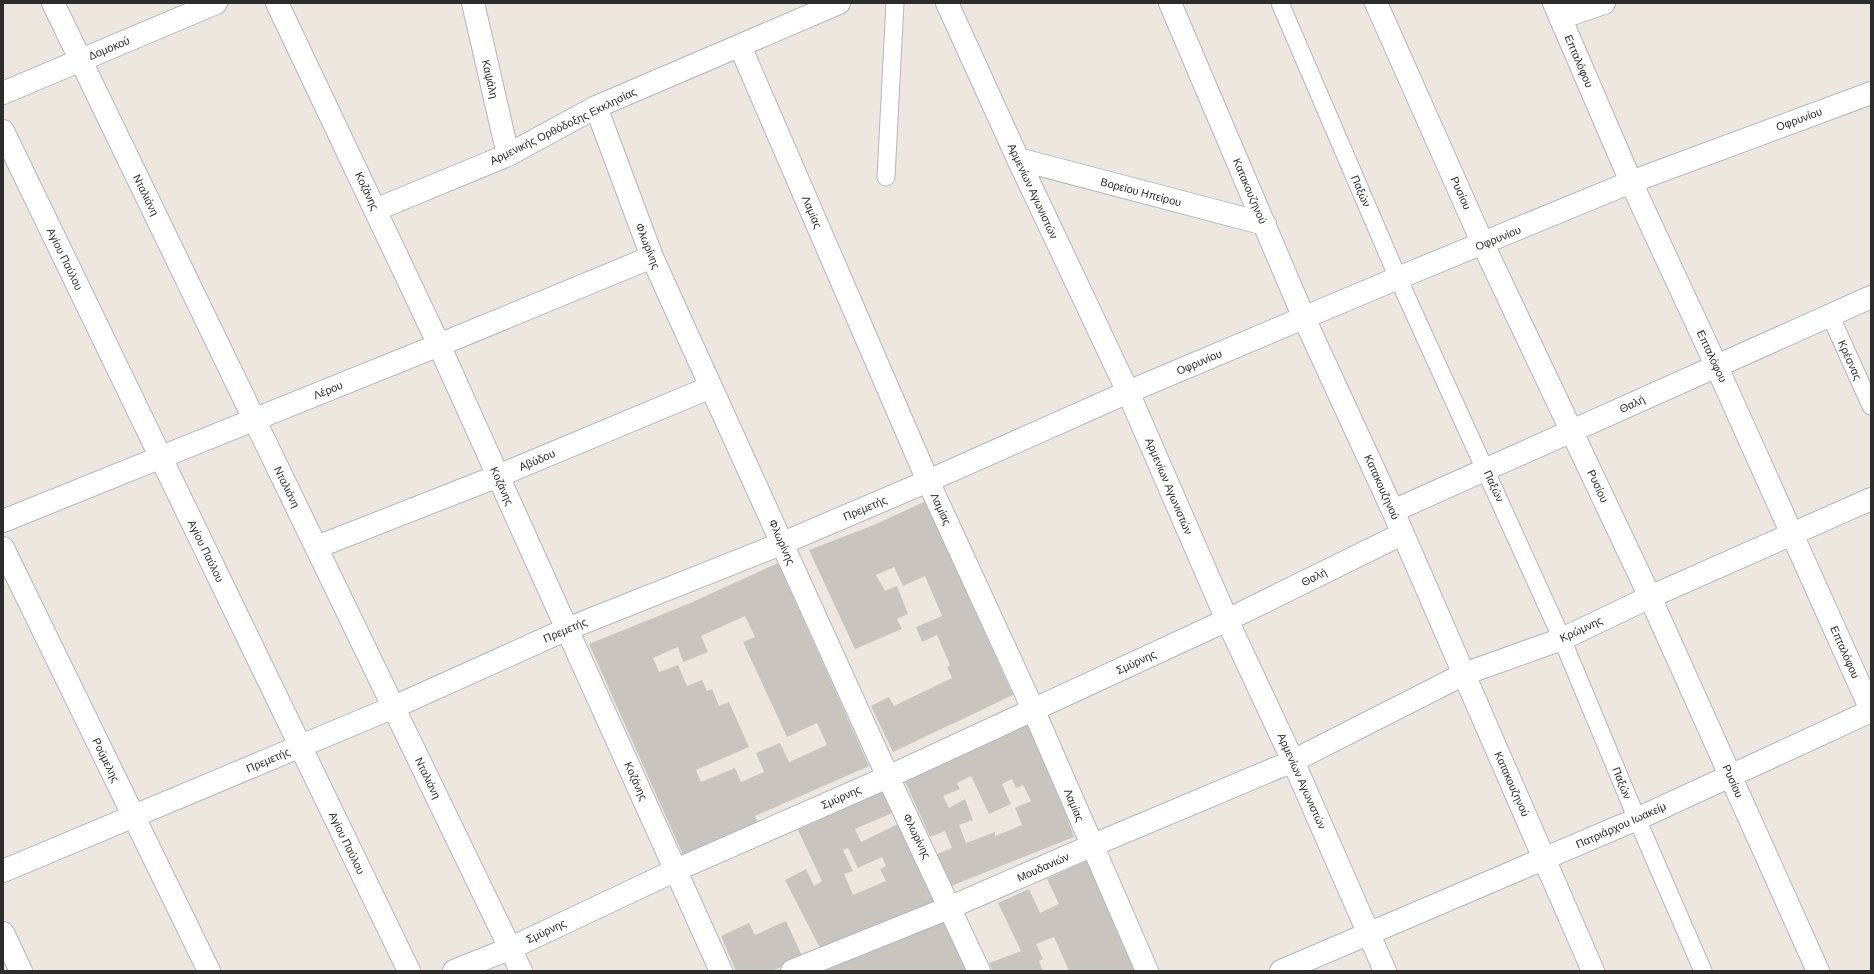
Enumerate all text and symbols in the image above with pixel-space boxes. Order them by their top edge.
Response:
street label: Επταλόφου [1562,33,1596,90]
street label: Δομοκού [87,34,132,63]
street label: Καψάλη [479,58,500,100]
street label: Αρμενικής Ορθόδοξης Εκκλησίας [488,85,639,168]
street label: Οφρυνίου [1774,105,1824,134]
street label: Αρμενίων Αγωνιστών [1005,141,1061,241]
street label: Κατακουζηνού [1230,156,1269,226]
street label: Κοζάνης [352,170,381,212]
street label: Νταλιάνη [130,172,161,218]
street label: Παξών [1348,173,1373,210]
street label: Βορείου Ηπείρου [1099,175,1183,210]
street label: Ρυσίου [1448,175,1474,212]
street label: Λαμίας [799,194,824,230]
street label: Φλωρίνης [632,221,663,271]
street label: Οφρυνίου [1473,223,1523,253]
street label: Αγίου Παύλου [44,226,85,292]
street label: Επταλόφου [1694,328,1729,384]
street label: Κρέσνας [1835,338,1864,382]
street label: Οφρυνίου [1175,347,1224,378]
street label: Λέρου [312,379,345,402]
street label: Θαλή [1617,393,1647,416]
street label: Αρμενίων Αγωνιστών [1142,436,1195,537]
street label: Αβύδου [517,447,557,474]
street label: Κατακουζηνού [1361,453,1402,522]
street label: Νταλιάνη [271,464,302,510]
street label: Κοζάνης [487,465,516,507]
street label: Παξών [1481,468,1506,505]
street label: Ρυσίου [1584,468,1611,505]
street label: Λαμίας [927,491,954,527]
street label: Πρεμετής [841,493,889,523]
street label: Φλωρίνης [766,517,797,567]
street label: Αγίου Παύλου [185,518,226,584]
street label: Θαλή [1299,566,1329,589]
street label: Κρώμνης [1558,614,1605,645]
street label: Πρεμετής [541,615,589,645]
street label: Επταλόφου [1827,624,1862,681]
street label: Σμύρνης [1114,648,1158,677]
street label: Αρμενίων Αγωνιστών [1274,731,1329,832]
street label: Ρούμελης [89,736,122,784]
street label: Πρεμετής [244,745,292,775]
street label: Κατακουζηνού [1491,750,1532,819]
street label: Νταλιάνη [412,755,443,801]
street label: Κοζάνης [621,760,650,802]
street label: Ρυσίου [1720,763,1746,800]
street label: Παξών [1609,765,1634,802]
street label: Σμύρνης [819,783,863,812]
street label: Λαμίας [1061,787,1086,823]
street label: Πατριάρχου Ιωακείμ [1574,800,1668,851]
street label: Αγίου Παύλου [326,810,367,876]
street label: Φλωρίνης [900,812,933,861]
street label: Μουδανιών [1015,850,1072,885]
street label: Σμύρνης [524,917,568,946]

